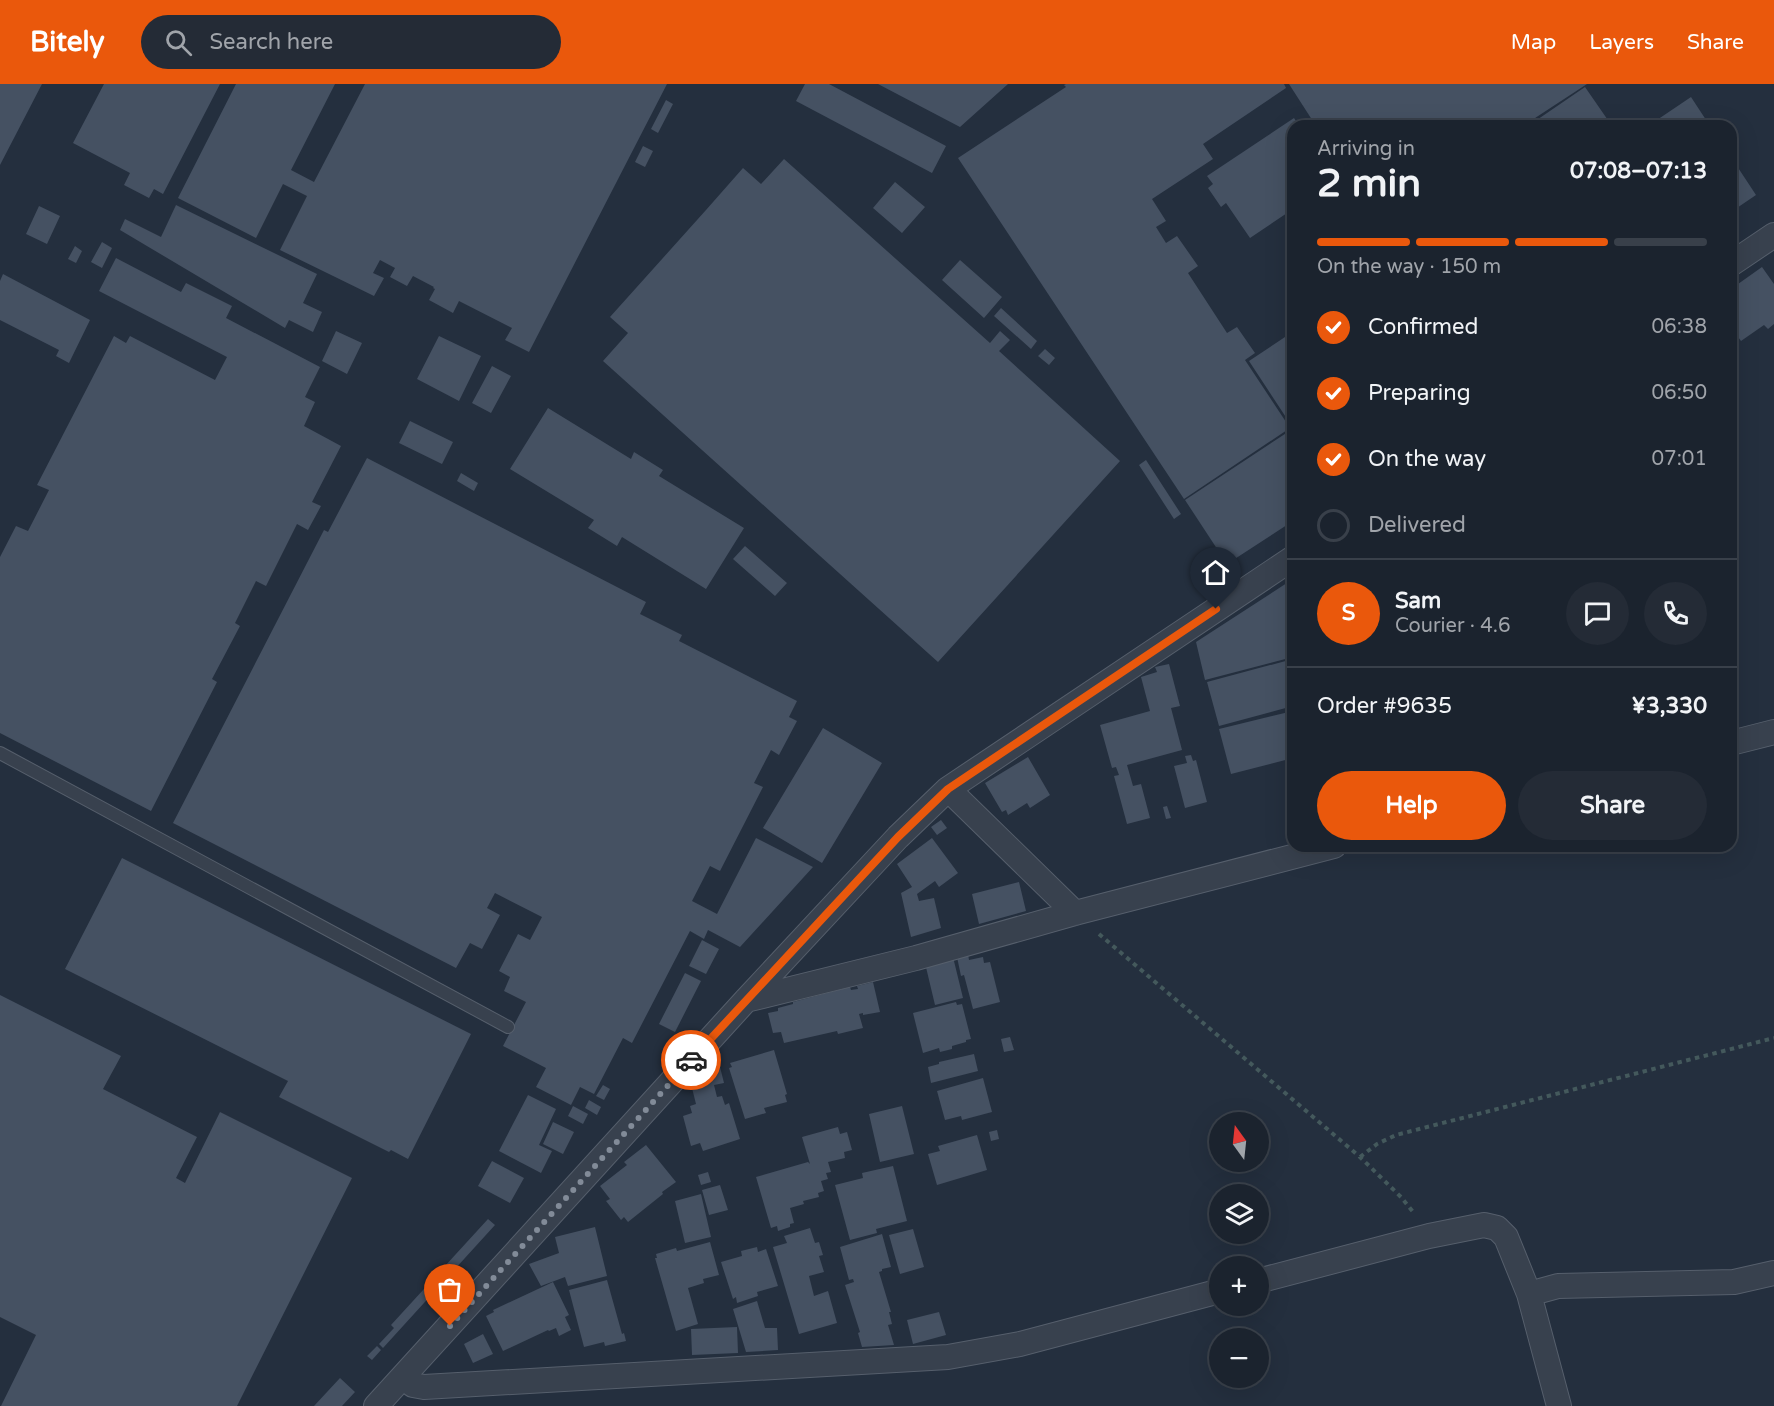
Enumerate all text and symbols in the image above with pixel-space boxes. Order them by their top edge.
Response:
search box [141,15,561,69]
text: Bitely [30,25,105,59]
icon: search [162,26,195,59]
text: Search here [210,29,333,55]
text: Map [1511,30,1556,55]
text: Layers [1589,30,1654,55]
text: Share [1687,30,1744,55]
text: Arriving in [1317,137,1415,161]
text: 07:08–07:13 [1570,158,1707,184]
text: 2 min [1317,160,1421,207]
text: On the way · 150 m [1317,255,1501,279]
icon: check [1317,311,1350,344]
text: Confirmed [1368,314,1478,340]
text: 06:38 [1652,315,1707,339]
icon: check [1317,377,1350,410]
text: Preparing [1368,380,1471,406]
text: 06:50 [1652,381,1707,405]
icon: check [1317,443,1350,476]
text: On the way [1368,446,1486,472]
text: 07:01 [1652,447,1707,471]
text: Delivered [1368,512,1466,538]
pin [1190,547,1241,609]
icon: home [1199,556,1232,589]
button: chat [1566,582,1629,645]
button: phone [1644,582,1707,645]
text: Sam [1395,588,1441,614]
text: S [1342,600,1355,626]
text: Courier · 4.6 [1395,614,1510,638]
text: Order #9635 [1317,693,1452,719]
text: ¥3,330 [1632,693,1707,719]
button: Help [1317,771,1506,840]
button: Share [1518,771,1707,840]
courier [661,1030,721,1090]
icon: car [675,1044,708,1077]
north arrow [1209,1112,1269,1172]
map controls [1209,1112,1269,1388]
button: layers [1209,1184,1269,1244]
button: + [1209,1256,1269,1316]
pin [424,1264,475,1326]
icon: bag [433,1273,466,1306]
button: − [1209,1328,1269,1388]

